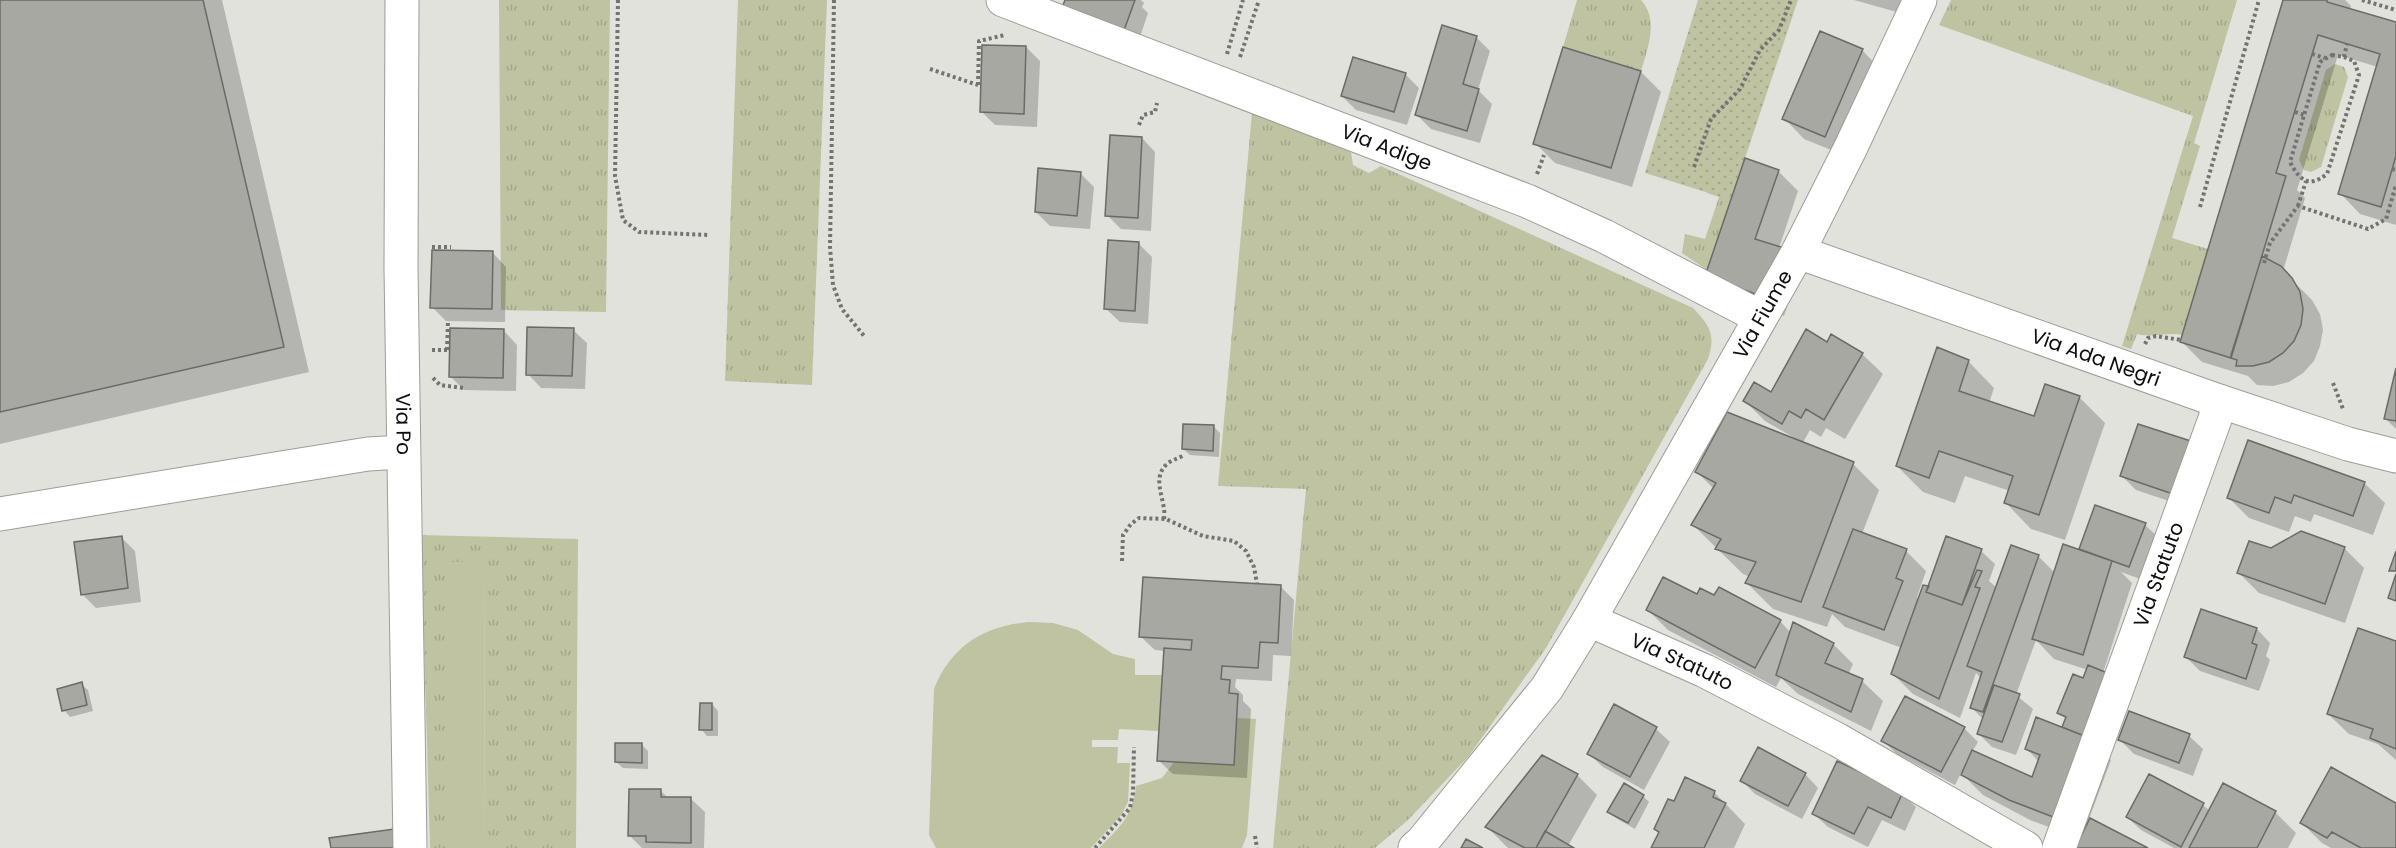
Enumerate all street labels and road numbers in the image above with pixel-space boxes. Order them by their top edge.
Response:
street label: Via Adige [1337,117,1436,177]
street label: Via Fiume [1726,265,1799,364]
street label: Via Ada Negri [2027,322,2164,393]
street label: Via Po [389,393,418,455]
street label: Via Statuto [2126,518,2190,631]
street label: Via Statuto [1626,626,1738,697]

